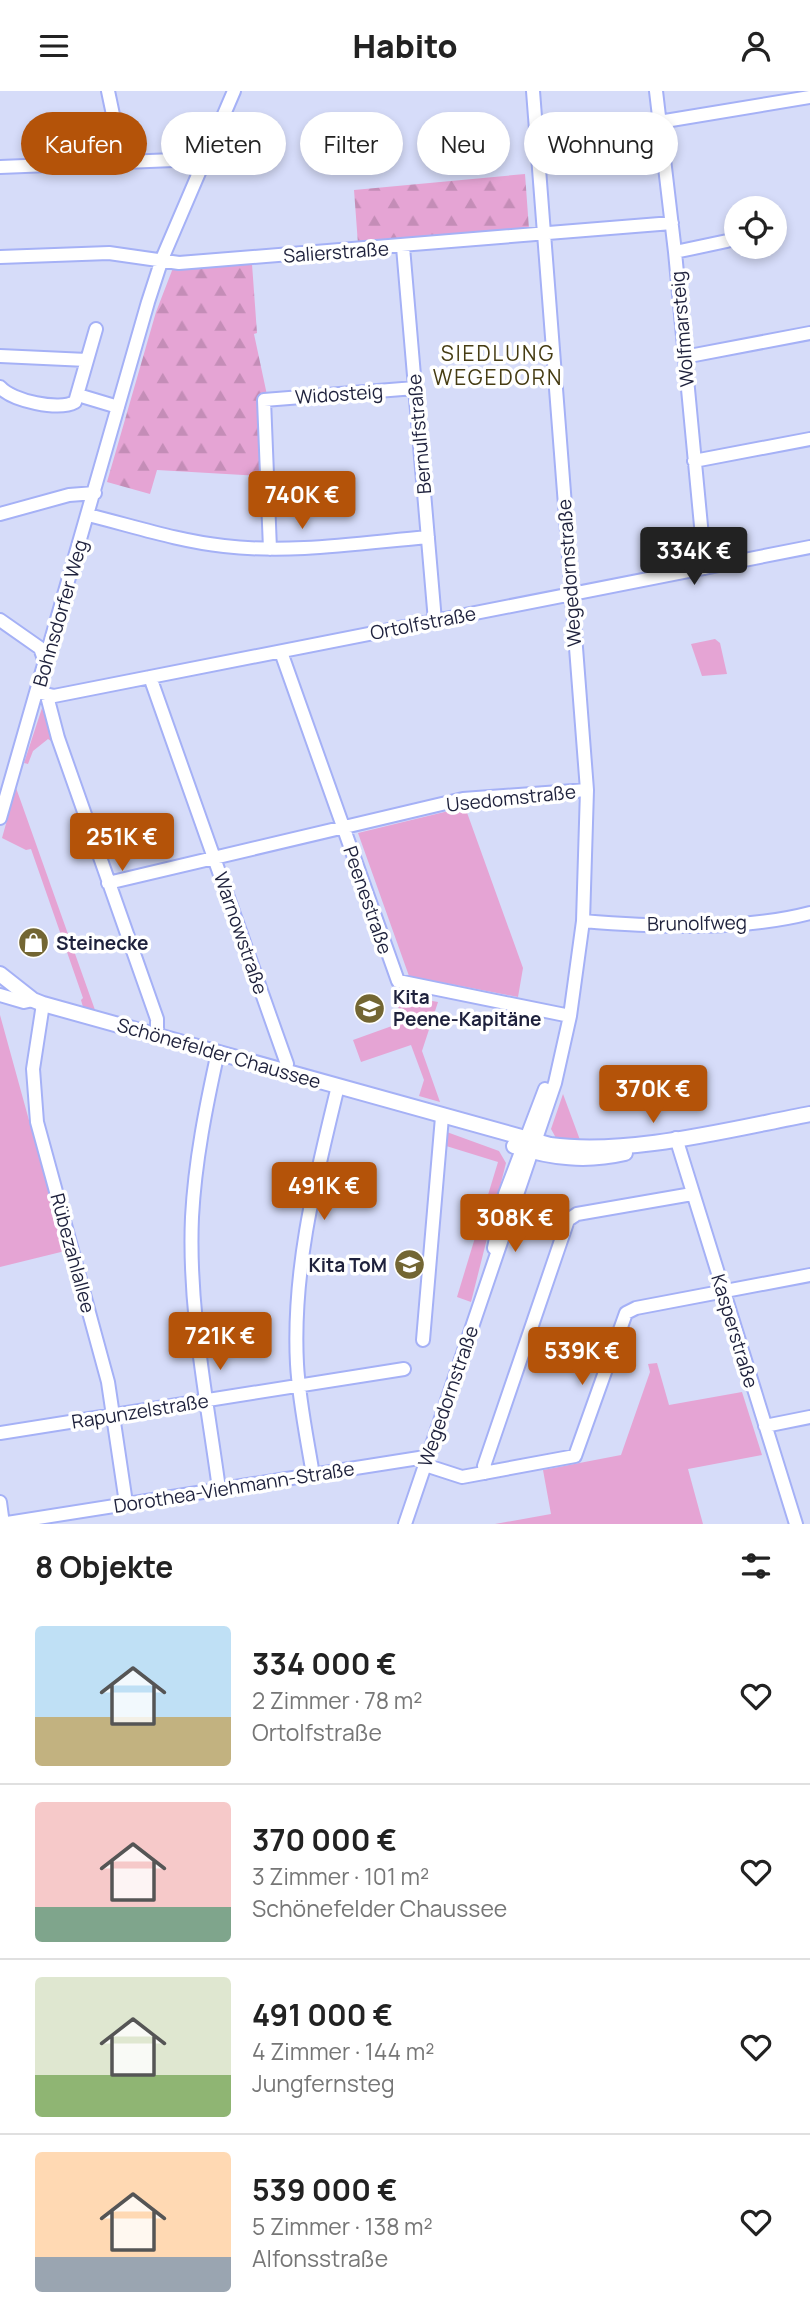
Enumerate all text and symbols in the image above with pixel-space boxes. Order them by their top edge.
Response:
text: Habito [353,24,457,68]
icon: menu [35,27,73,65]
icon: person [737,27,775,65]
chip: Kaufen [21,112,147,175]
chip: Mieten [161,112,286,175]
chip: Filter [300,112,403,175]
chip: Neu [417,112,510,175]
chip: Wohnung [524,112,678,175]
map controls [724,196,787,259]
button: locate [724,196,787,259]
street label: Salierstraße [282,235,390,269]
street label: Wolfmarsteig [664,270,700,388]
district label: SIEDLUNG WEGEDORN [433,339,563,391]
street label: Bernulfstraße [401,373,437,495]
street label: Widosteig [294,378,384,410]
pin: 740K € [245,471,359,531]
text: 740K € [264,478,340,510]
street label: Wegedornstraße [551,498,587,648]
pin: 334K € [637,527,751,587]
text: 334K € [656,534,732,566]
street label: Bohnsdorfer Weg [27,536,93,690]
street label: Ortolfstraße [368,600,478,646]
street label: Usedomstraße [445,778,577,818]
pin: 251K € [65,813,179,873]
text: 251K € [86,820,158,852]
street label: Peenestraße [337,842,399,958]
street label: Warnowstraße [208,868,274,998]
street label: Brunolfweg [647,909,747,937]
shop icon: Steinecke [16,926,50,960]
place label: Steinecke [56,930,149,956]
place label: Kita Peene-Kapitäne [393,984,541,1032]
school or university icon: Kita Peene-Kapitäne [353,991,387,1025]
street label: Schönefelder Chaussee [114,1011,324,1095]
pin: 370K € [596,1065,710,1125]
text: 370K € [615,1072,691,1104]
pin: 491K € [267,1163,381,1222]
text: 491K € [288,1169,360,1201]
street label: Rübezahlallee [45,1190,101,1316]
pin: 308K € [458,1195,572,1254]
text: 308K € [476,1201,554,1233]
school or university icon: Kita ToM [393,1248,427,1282]
place label: Kita ToM [308,1252,387,1278]
street label: Kasperstraße [705,1271,765,1391]
pin: 721K € [163,1313,277,1372]
text: 721K € [185,1319,255,1351]
street label: Wegedornstraße [412,1322,484,1470]
pin: 539K € [525,1327,639,1387]
text: 539K € [544,1334,620,1366]
street label: Rapunzelstraße [70,1387,210,1435]
street label: Dorothea-Viehmann-Straße [112,1455,356,1519]
text: 8 Objekte [35,1546,173,1587]
icon: filters [737,1547,775,1585]
text: 334 000 € [252,1643,397,1684]
icon: home [91,1654,175,1738]
icon: heart [737,1677,775,1715]
text: 2 Zimmer · 78 m² [252,1684,422,1716]
text: Ortolfstraße [252,1716,382,1748]
text: 370 000 € [252,1819,397,1860]
icon: home [91,1830,175,1914]
icon: heart [737,1853,775,1891]
text: 3 Zimmer · 101 m² [252,1860,429,1892]
text: Schönefelder Chaussee [252,1892,507,1924]
text: 491 000 € [252,1994,393,2035]
icon: home [91,2005,175,2089]
icon: heart [737,2028,775,2066]
text: 4 Zimmer · 144 m² [252,2035,434,2067]
text: Jungfernsteg [252,2067,395,2099]
text: 539 000 € [252,2169,397,2210]
icon: home [91,2180,175,2264]
icon: heart [737,2203,775,2241]
text: 5 Zimmer · 138 m² [252,2210,433,2242]
text: Alfonsstraße [252,2242,388,2274]

